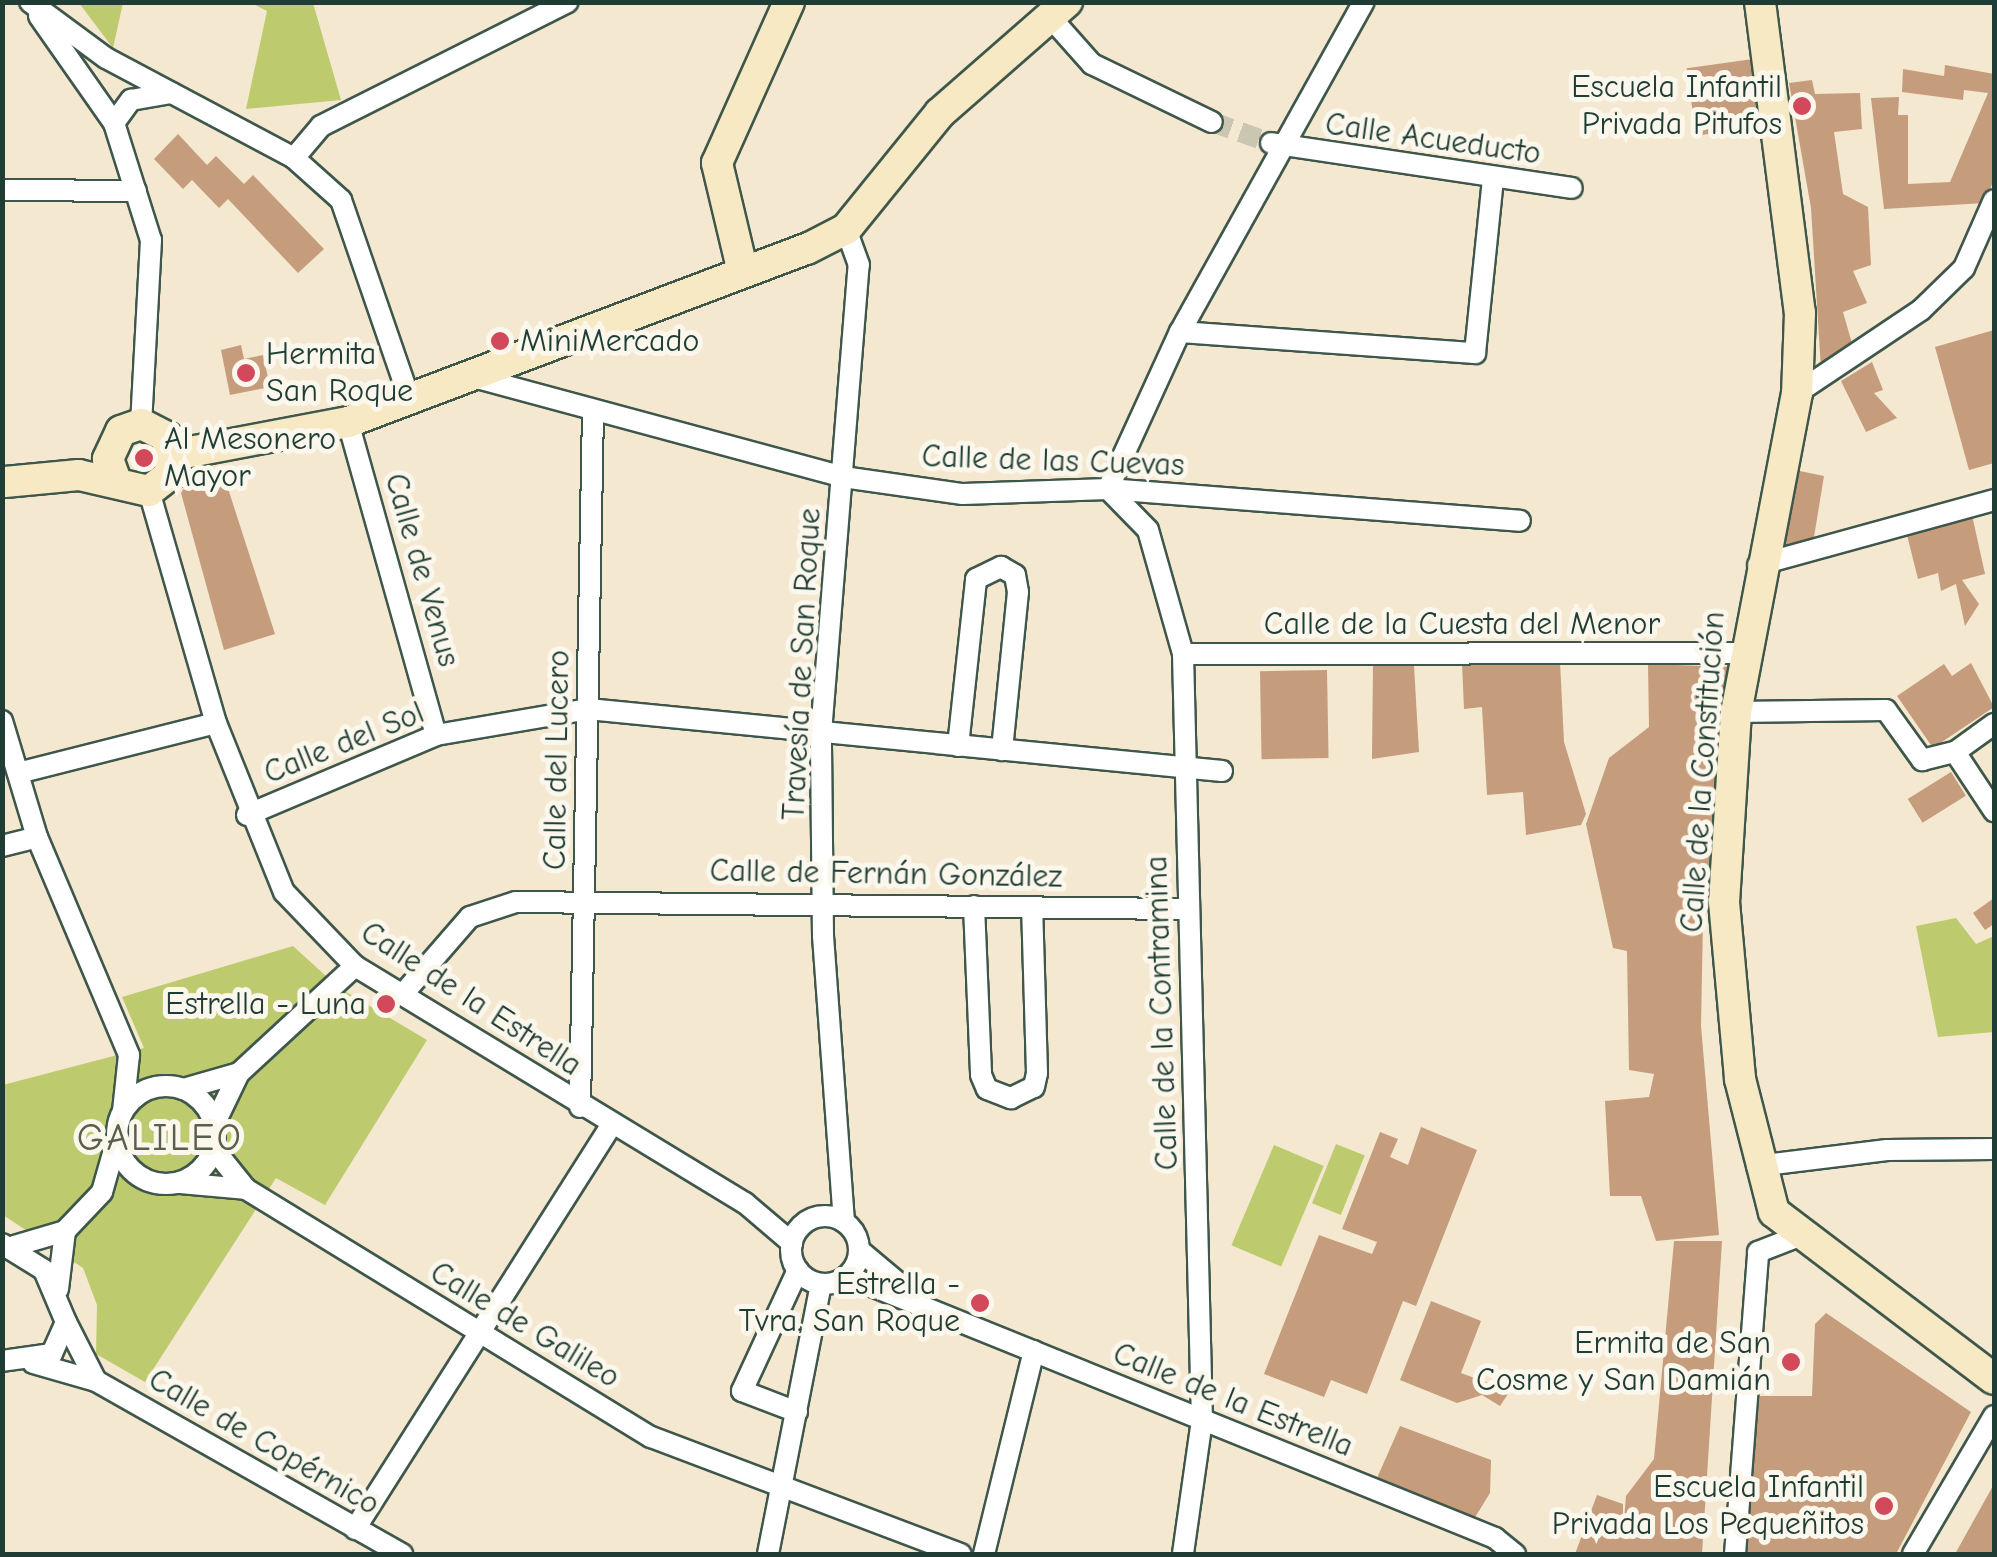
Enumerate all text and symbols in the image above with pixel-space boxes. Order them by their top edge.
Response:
place label: Escuela Infantil Privada Pitufos [1571,69,1782,144]
marker: Escuela Infantil Privada Pitufos [1791,95,1813,117]
street label: Calle Acueducto [1323,105,1543,173]
place label: MiniMercado [520,322,699,360]
marker: MiniMercado [489,330,511,352]
place label: Hermita San Roque [266,336,413,411]
marker: Hermita San Roque [235,362,257,384]
place label: Al Mesonero Mayor [164,421,336,496]
street label: Calle de las Cuevas [921,437,1185,485]
marker: Al Mesonero Mayor [133,447,155,469]
street label: Calle de Venus [376,469,468,671]
street label: Travesía de San Roque [775,507,829,821]
street label: Calle de la Cuesta del Menor [1264,605,1660,643]
street label: Calle de la Constitución [1673,610,1733,934]
street label: Calle del Lucero [536,650,578,870]
street label: Calle del Sol [258,694,430,792]
street label: Calle de Fernán González [709,852,1063,896]
street label: Calle de la Contramina [1137,855,1187,1171]
street label: Calle de la Estrella [354,913,588,1085]
place label: Estrella - Luna [165,985,366,1023]
marker: Estrella - Luna [375,993,397,1015]
district label: GALILEO [77,1116,243,1162]
street label: Calle de Galileo [423,1253,627,1397]
place label: Estrella - Tvra. San Roque [739,1266,960,1341]
marker: Estrella - Tvra. San Roque [969,1292,991,1314]
place label: Ermita de San Cosme y San Damián [1476,1325,1771,1400]
street label: Calle de la Estrella [1107,1334,1359,1466]
marker: Ermita de San Cosme y San Damián [1780,1351,1802,1373]
street label: Calle de Copérnico [142,1360,386,1524]
place label: Escuela Infantil Privada Los Pequeñitos [1552,1469,1864,1544]
marker: Escuela Infantil Privada Los Pequeñitos [1873,1495,1895,1517]

